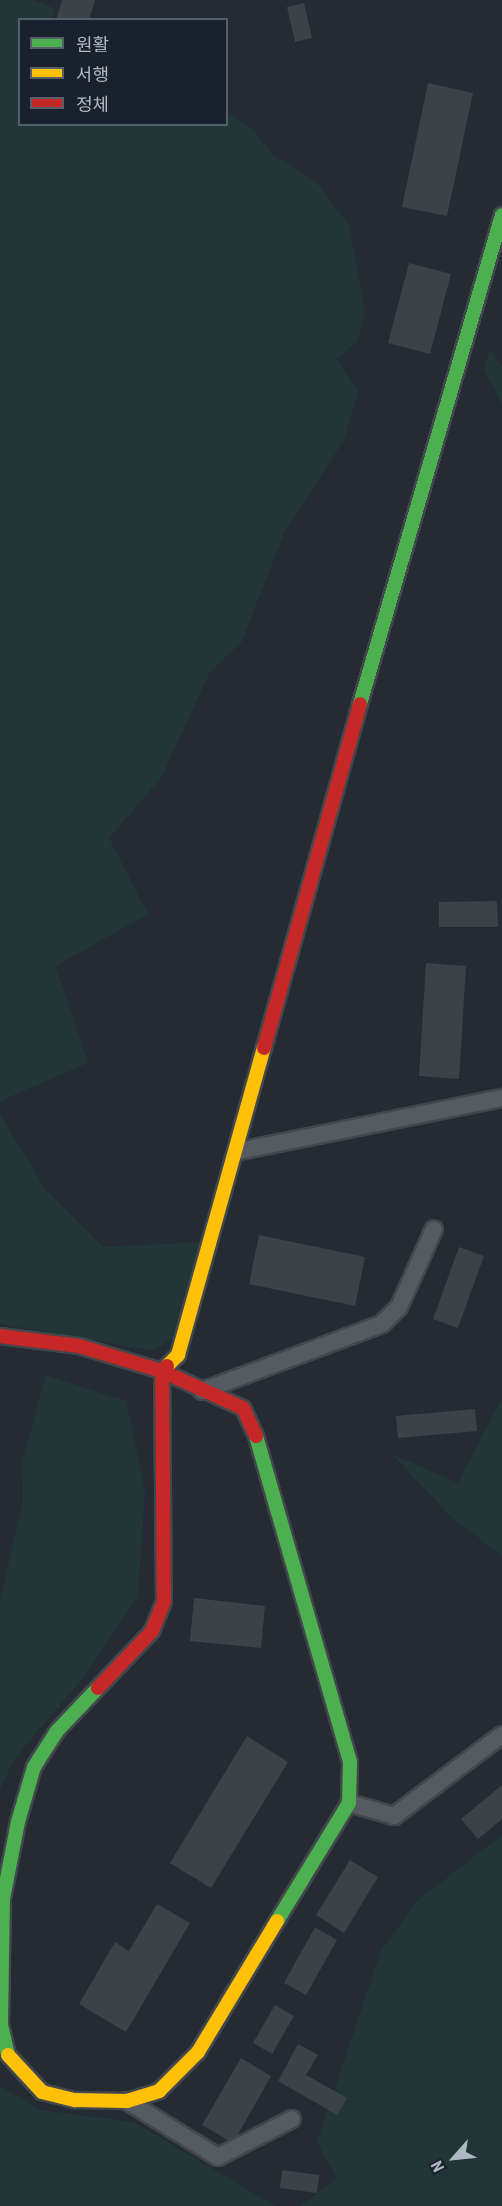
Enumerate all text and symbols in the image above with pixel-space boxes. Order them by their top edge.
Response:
legend [18,18,228,126]
text: 원활 [76,34,109,55]
text: 서행 [76,64,109,85]
text: 정체 [76,94,109,115]
north arrow [424,2128,484,2188]
text: N [427,2158,448,2175]

